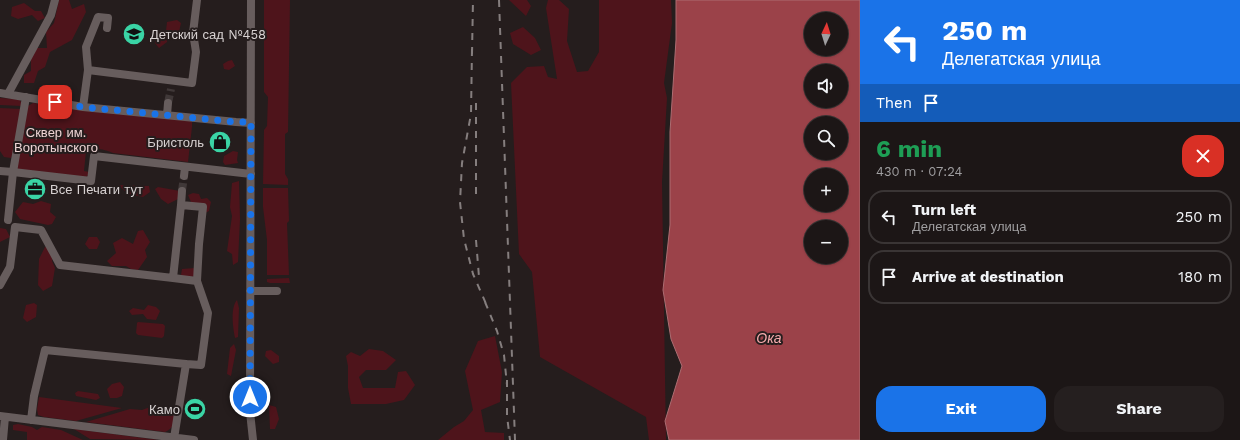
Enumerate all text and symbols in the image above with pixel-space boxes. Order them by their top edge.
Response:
north arrow [804,12,848,56]
map controls [804,12,848,264]
text: 250 m [942,14,1027,47]
icon: left [876,16,928,68]
school or university icon: Детский сад №458 [121,21,147,47]
place label: Детский сад №458 [150,27,266,42]
text: Делегатская улица [942,48,1101,69]
button: sound [804,64,848,108]
pin [38,85,72,119]
icon: arrive [44,91,66,113]
icon: arrive [920,92,942,114]
text: Then [876,94,912,112]
button: search [804,116,848,160]
park label: Сквер им. Воротынского [14,125,98,155]
shop icon: Бристоль [207,129,233,155]
place label: Бристоль [147,135,204,150]
text: 6 min [876,135,942,163]
button: close [1182,135,1224,177]
text: 430 m · 07:24 [876,164,962,179]
button: + [804,168,848,212]
office icon: Все Печати тут [22,176,48,202]
place label: Все Печати тут [50,182,143,197]
text: Turn left [912,201,976,219]
icon: left [878,206,900,228]
text: 250 m [1176,208,1222,226]
text: Делегатская улица [912,219,1027,234]
button: − [804,220,848,264]
icon: arrive [878,266,900,288]
text: Arrive at destination [912,268,1064,286]
text: 180 m [1178,268,1222,286]
water label: Ока [756,330,782,346]
position arrow [229,376,271,418]
button: Exit [876,386,1046,432]
button: Share [1054,386,1224,432]
sports icon: Камо [182,396,208,422]
place label: Камо [149,402,180,417]

